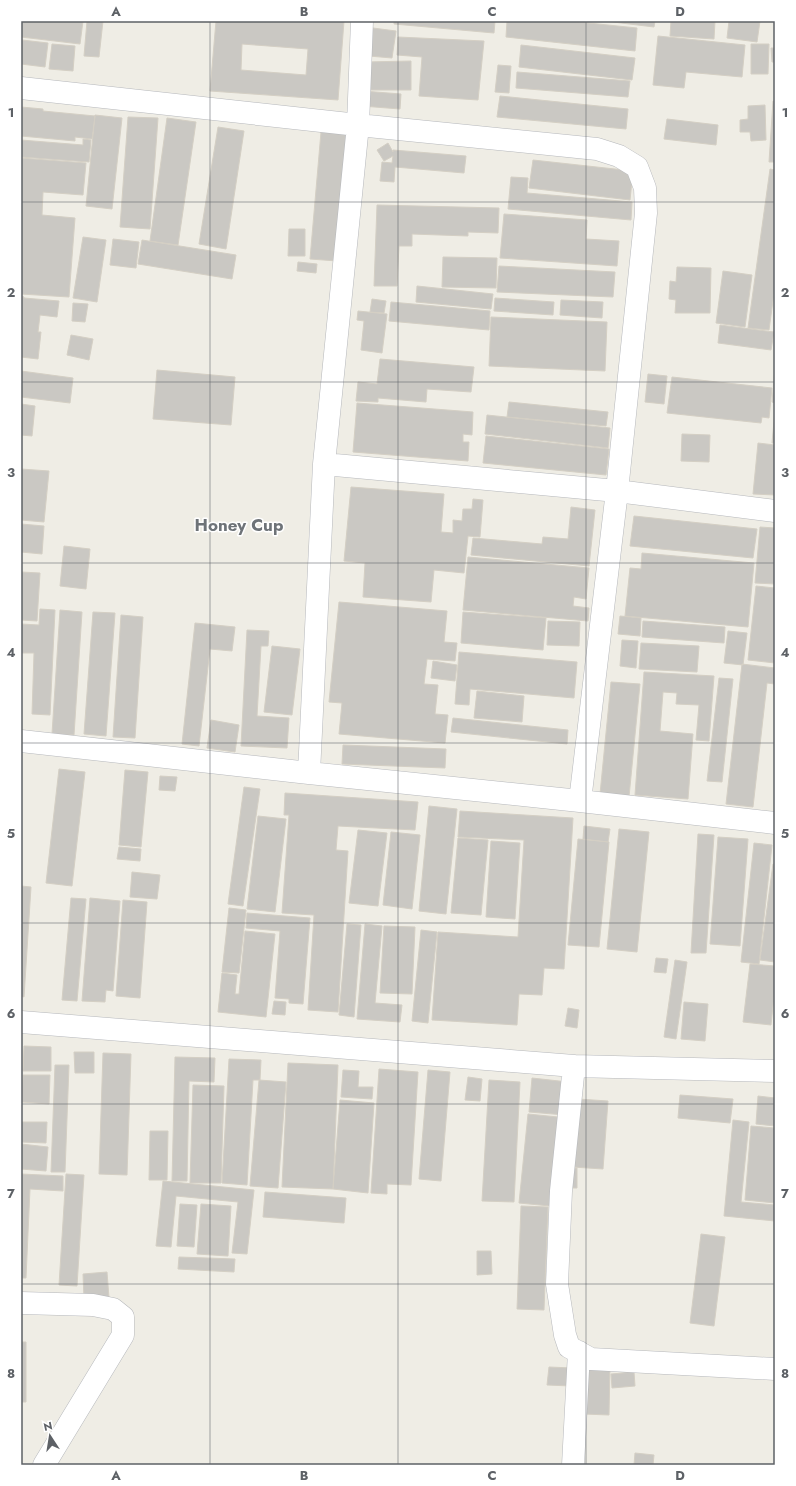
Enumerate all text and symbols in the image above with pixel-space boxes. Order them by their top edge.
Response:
text: A [110,2,121,21]
text: B [300,2,309,21]
text: C [487,2,497,21]
text: D [675,2,685,21]
text: 1 [8,103,14,122]
text: 1 [782,103,788,122]
text: 2 [7,283,15,302]
text: 2 [781,283,789,302]
text: 3 [7,463,15,482]
text: 3 [781,463,789,482]
district label: Honey Cup [195,513,283,537]
text: 4 [6,643,16,662]
text: 4 [780,643,790,662]
text: 5 [7,824,15,843]
text: 5 [781,824,789,843]
text: 6 [7,1004,16,1023]
text: 6 [781,1004,790,1023]
text: 7 [7,1184,15,1203]
text: 7 [781,1184,789,1203]
text: 8 [7,1364,15,1383]
text: 8 [781,1364,789,1383]
north arrow [30,1416,70,1456]
text: N [42,1417,54,1435]
text: A [110,1466,121,1485]
text: B [300,1466,309,1485]
text: C [487,1466,497,1485]
text: D [675,1466,685,1485]

